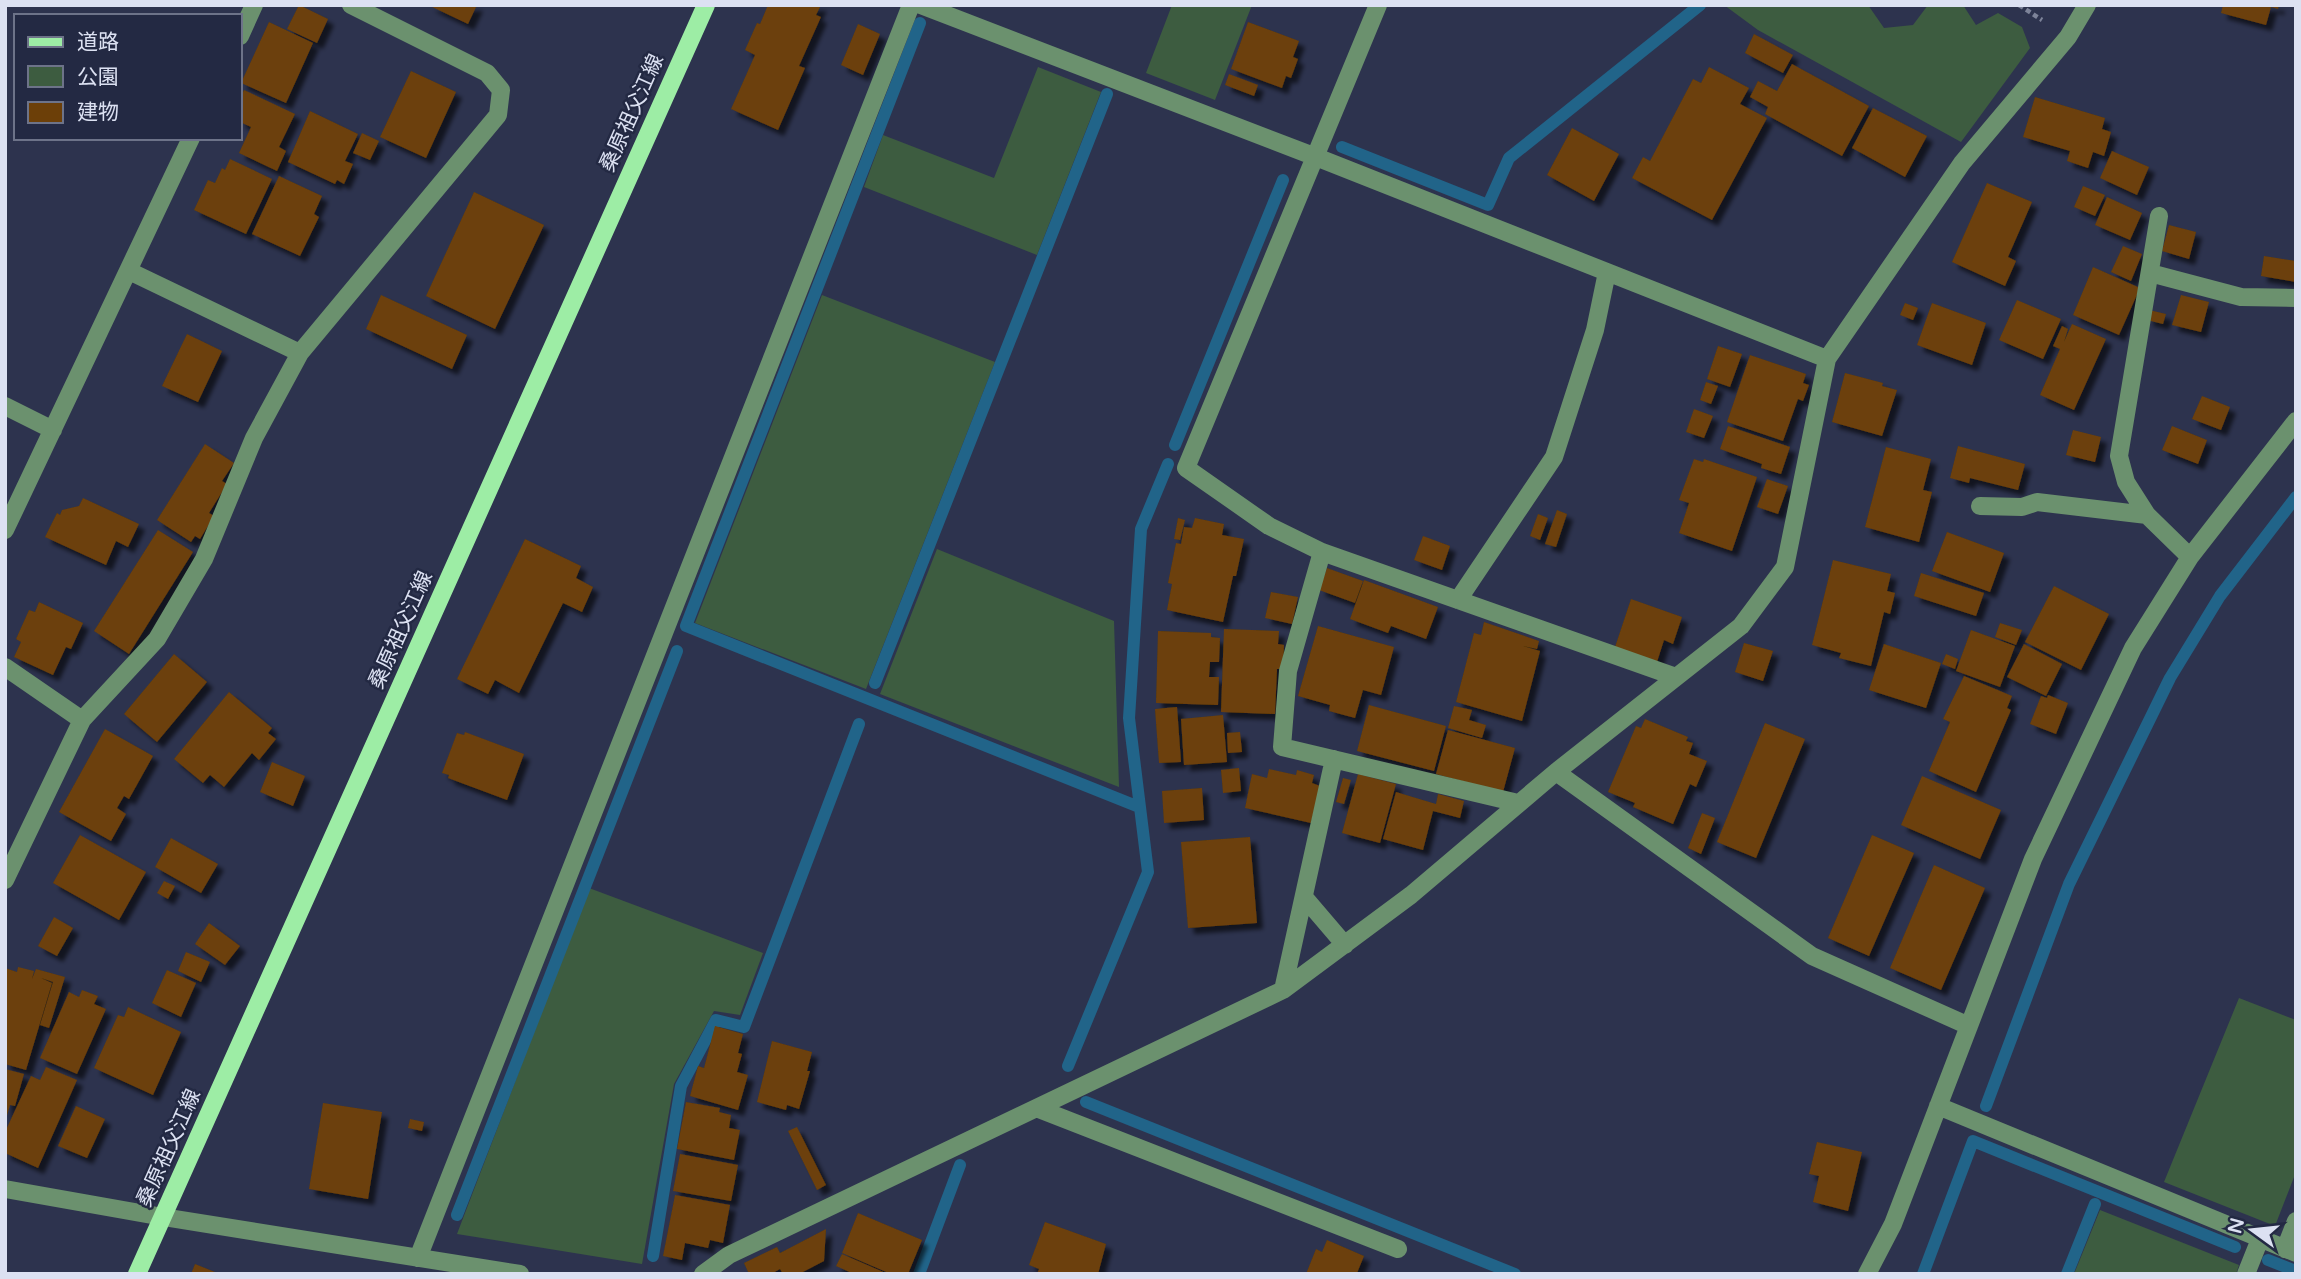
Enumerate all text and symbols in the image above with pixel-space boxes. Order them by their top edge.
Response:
legend [14,14,242,140]
text: 道路 [77,30,119,55]
street label: 桑原祖父江線 [595,50,669,176]
text: 公園 [77,65,119,90]
text: 建物 [77,100,119,125]
street label: 桑原祖父江線 [364,567,438,693]
street label: 桑原祖父江線 [132,1085,206,1211]
north arrow [2217,1195,2287,1265]
text: N [2224,1216,2249,1236]

